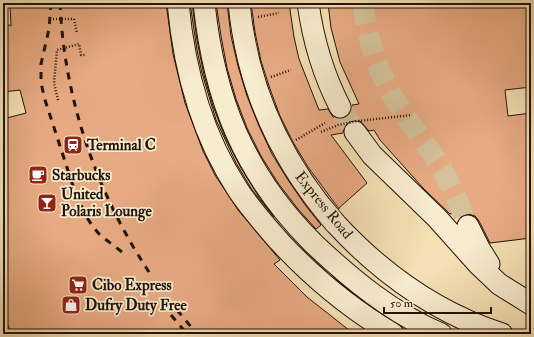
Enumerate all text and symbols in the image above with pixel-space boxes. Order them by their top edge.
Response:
station icon: Terminal C [62,134,84,156]
place label: Terminal C [86,136,156,155]
cafe icon: Starbucks [27,164,49,186]
place label: Starbucks [52,166,110,185]
street label: Express Road [290,168,357,244]
place label: United Polaris Lounge [61,185,152,222]
bar icon: United Polaris Lounge [36,192,58,214]
supermarket icon: Cibo Express [67,274,89,296]
place label: Cibo Express [92,276,172,296]
scale bar [384,289,491,315]
shop icon: Dufry Duty Free [60,294,82,316]
place label: Dufry Duty Free [85,296,188,316]
text: 50 m [390,296,414,311]

